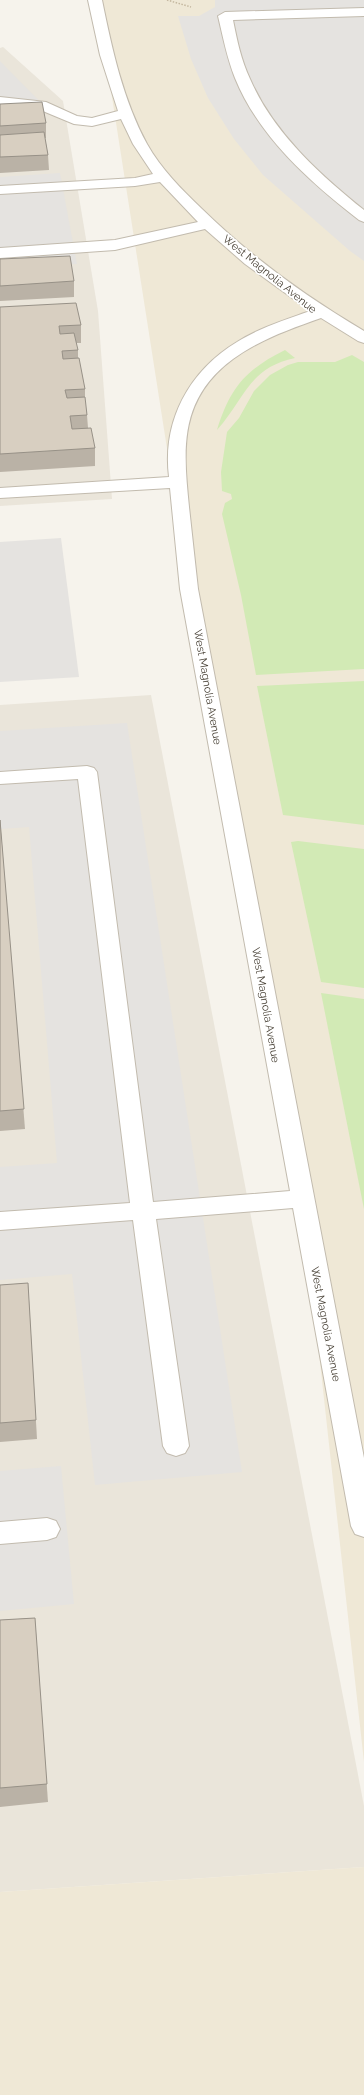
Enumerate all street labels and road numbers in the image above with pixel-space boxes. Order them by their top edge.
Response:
street label: West Magnolia Avenue [220,233,320,317]
street label: West Magnolia Avenue [191,628,224,746]
street label: West Magnolia Avenue [249,946,282,1064]
street label: West Magnolia Avenue [308,1266,343,1383]

